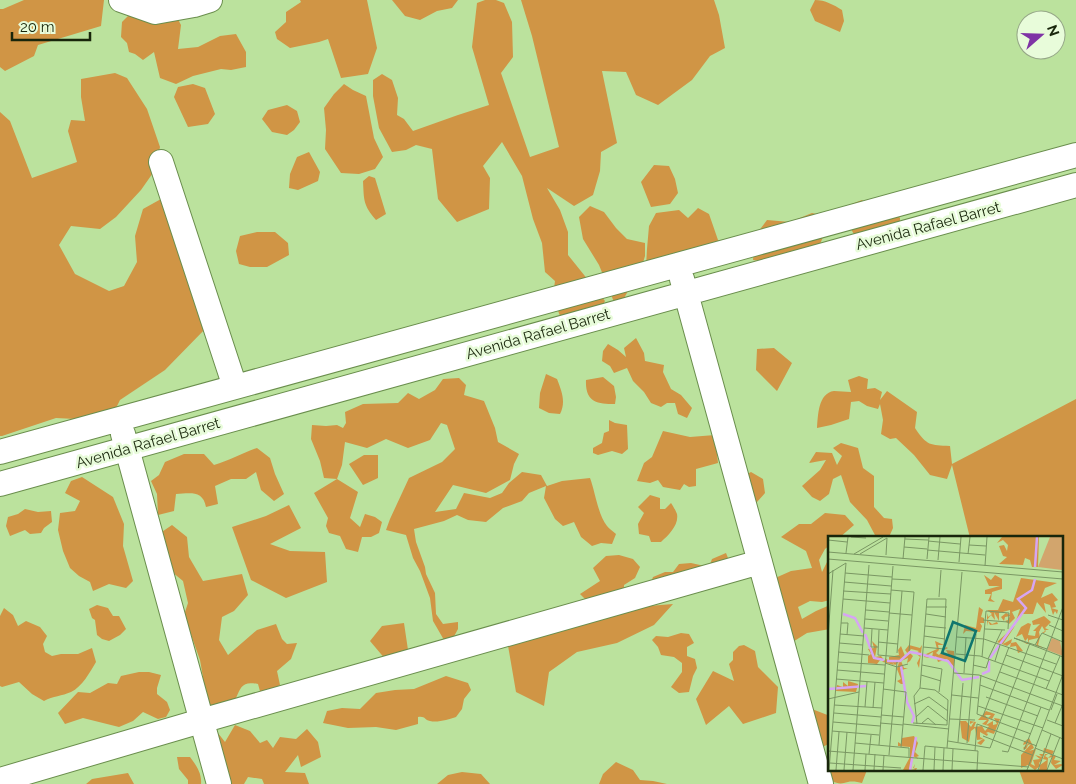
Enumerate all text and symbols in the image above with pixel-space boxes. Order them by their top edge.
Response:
scale bar [12,10,90,42]
north arrow [1016,10,1066,60]
text: 20 m [20,18,55,36]
text: N [1044,23,1063,38]
street label: Avenida Rafael Barret [854,198,1002,254]
street label: Avenida Rafael Barret [464,305,612,363]
street label: Avenida Rafael Barret [74,414,222,472]
inset map [828,536,1064,772]

